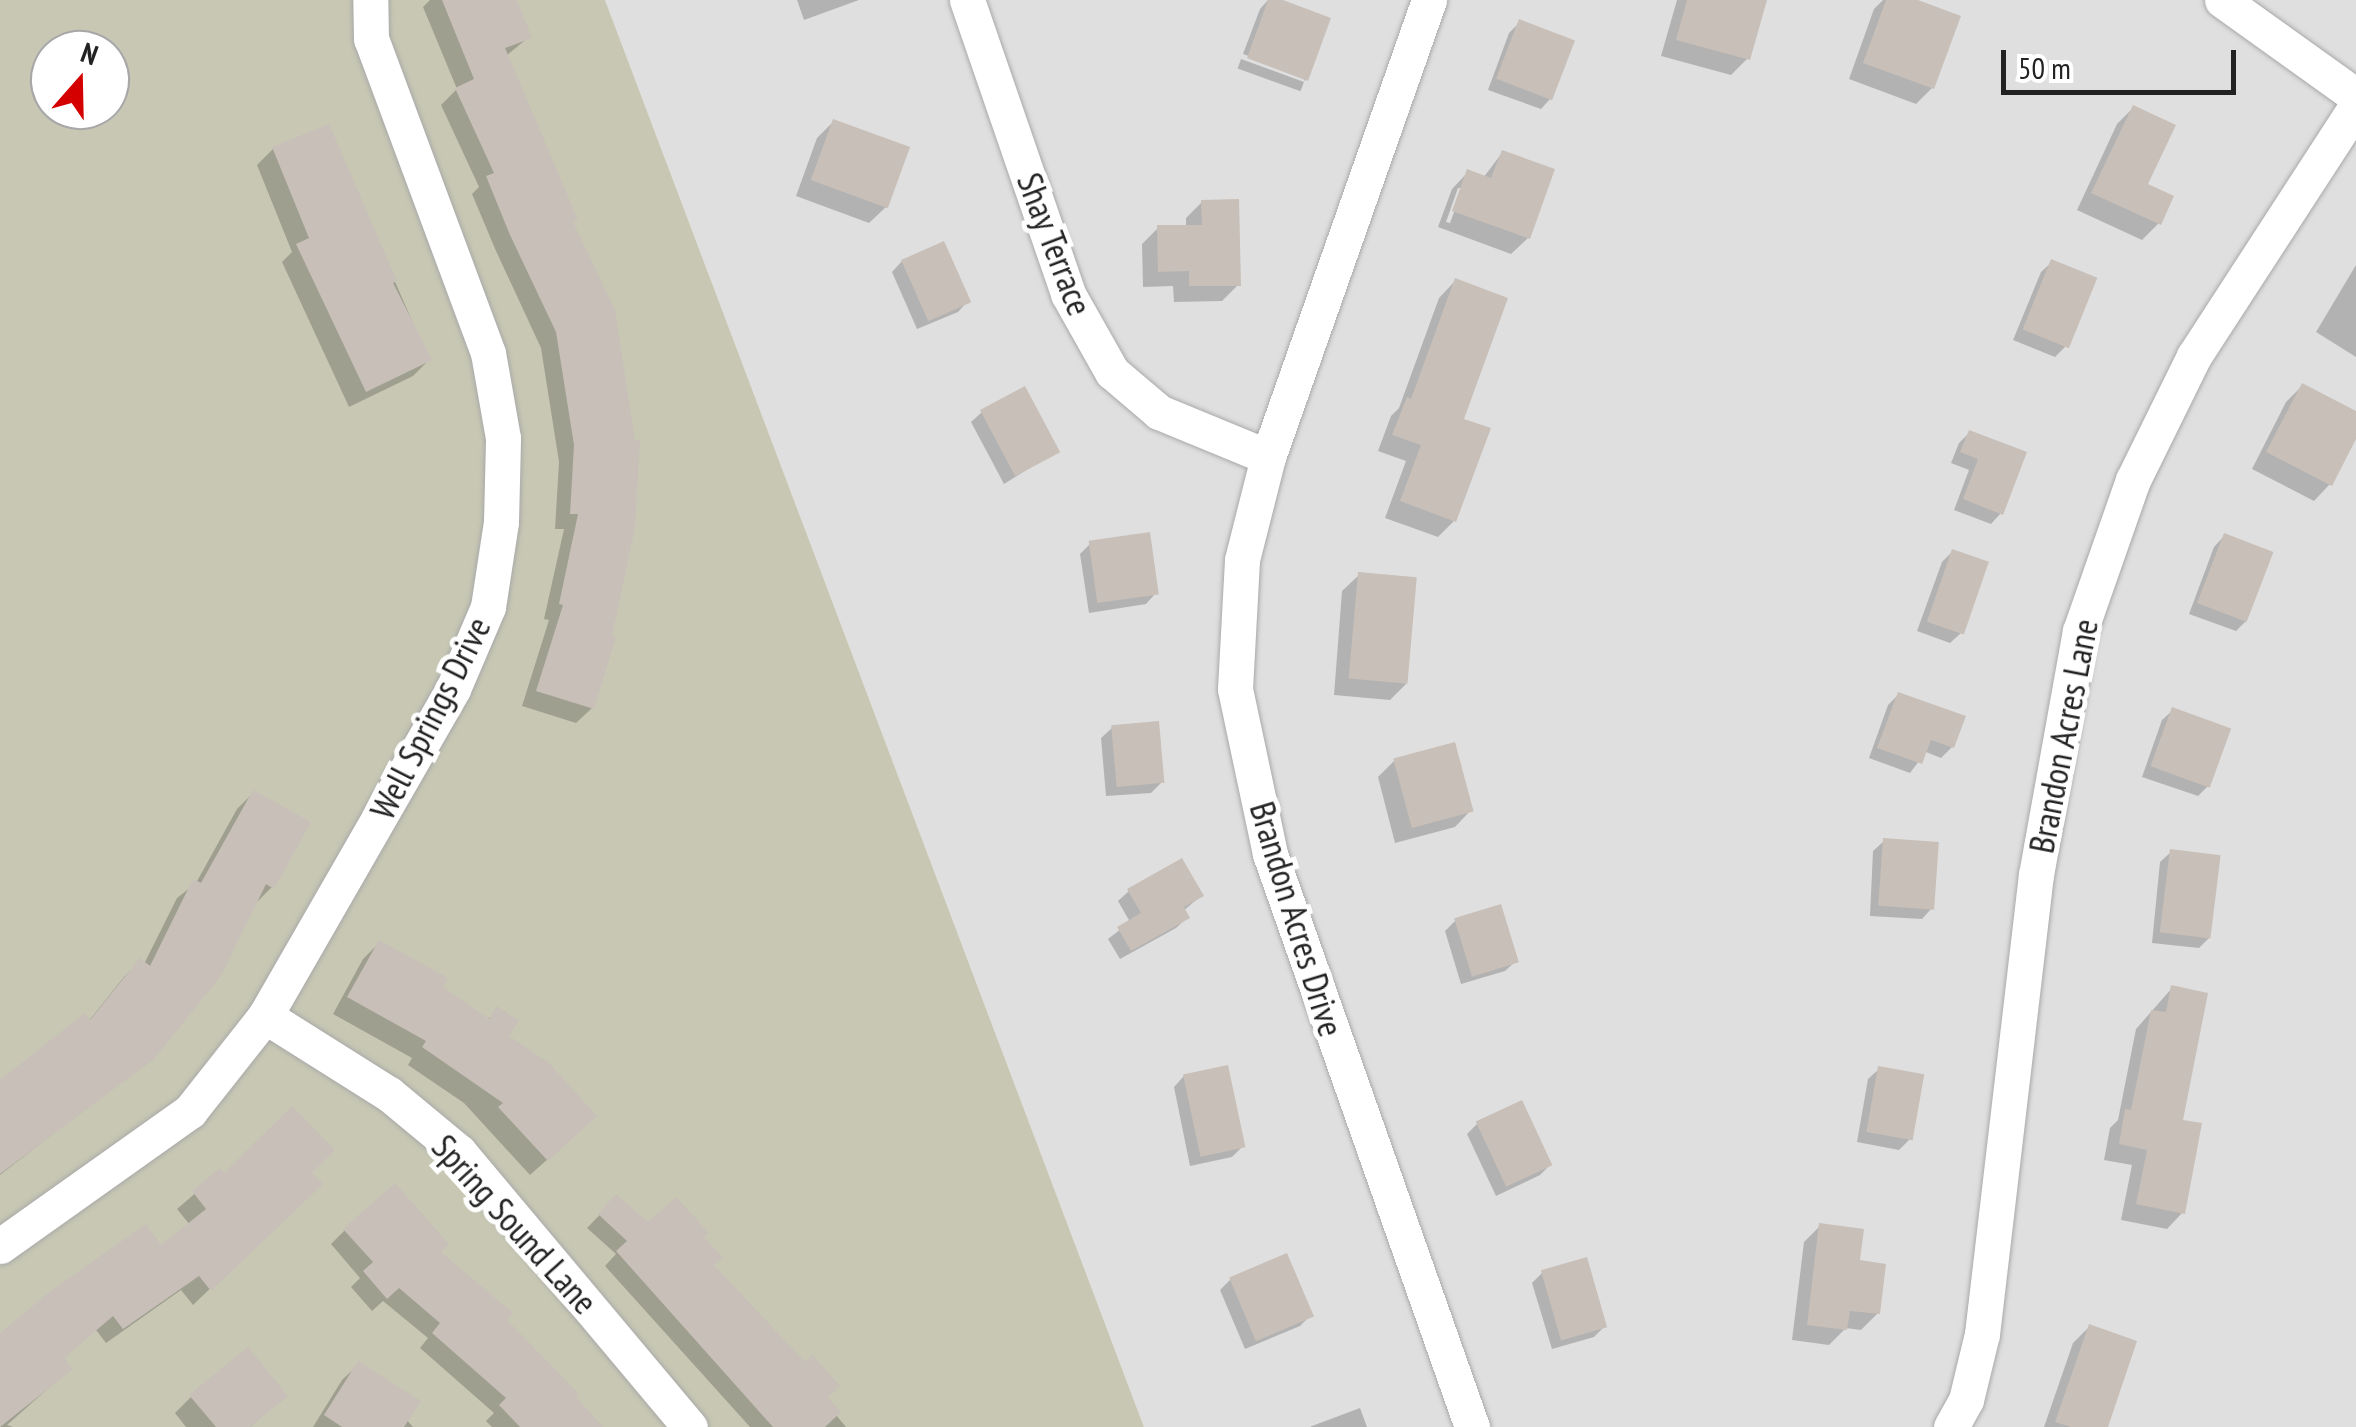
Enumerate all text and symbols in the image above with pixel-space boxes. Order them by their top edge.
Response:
north arrow [30,30,130,130]
scale bar [2006,30,2241,92]
text: N [76,33,103,73]
text: 50 m [2018,48,2071,87]
street label: Shay Terrace [1008,166,1102,322]
street label: Well Springs Drive [361,610,499,826]
street label: Brandon Acres Lane [2020,615,2106,857]
street label: Brandon Acres Drive [1241,796,1353,1042]
street label: Spring Sound Lane [424,1126,606,1322]

